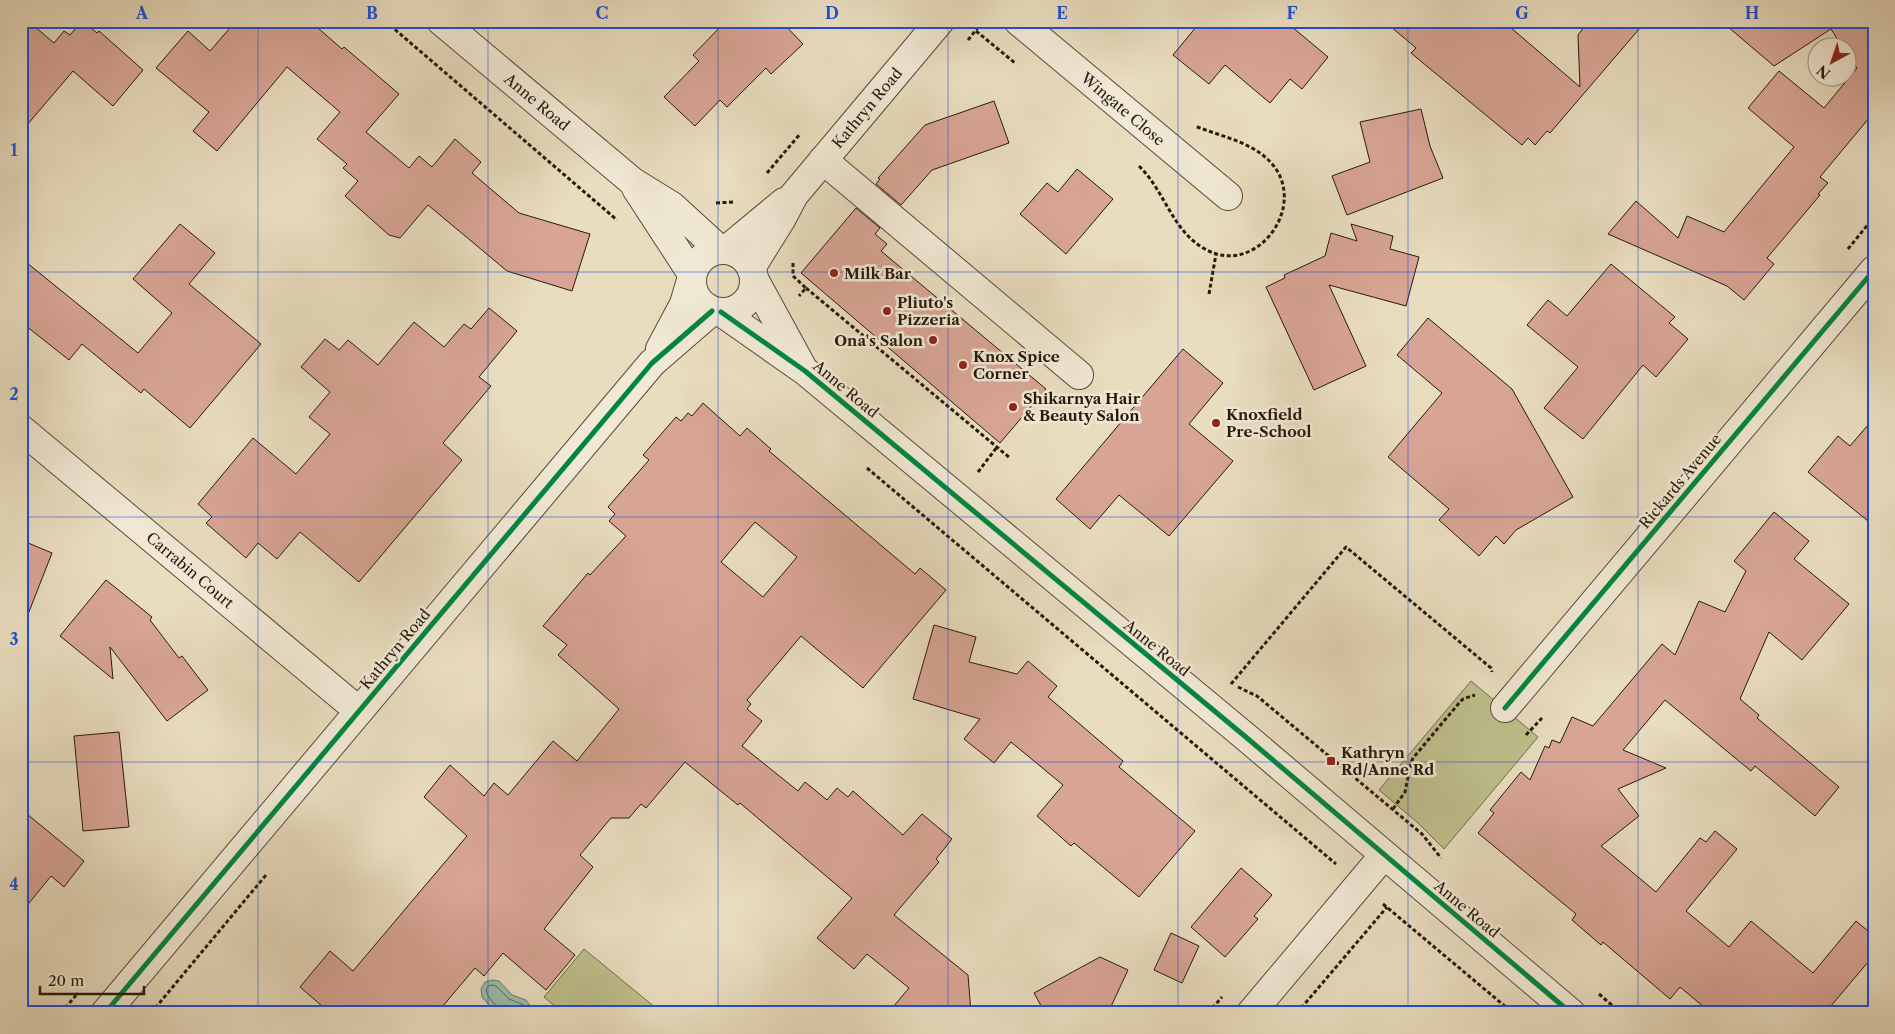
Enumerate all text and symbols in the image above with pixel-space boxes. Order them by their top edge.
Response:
text: A [135,3,149,23]
text: B [366,3,378,23]
text: C [596,3,608,23]
text: D [825,3,839,23]
text: E [1056,3,1068,23]
text: F [1287,3,1298,23]
text: G [1515,3,1529,23]
text: H [1745,3,1759,23]
north arrow [1808,38,1858,88]
text: N [1813,61,1834,83]
street label: Kathryn Road [828,64,906,152]
street label: Wingate Close [1076,68,1169,150]
street label: Anne Road [500,69,574,135]
text: 1 [10,140,18,160]
place label: Milk Bar [844,264,912,283]
marker: Milk Bar [828,267,840,279]
place label: Pliuto's Pizzeria [897,293,960,329]
marker: Pliuto's Pizzeria [881,305,893,317]
place label: Ona's Salon [834,331,924,350]
marker: Ona's Salon [927,334,939,346]
place label: Knox Spice Corner [973,347,1060,383]
street label: Anne Road [809,356,883,422]
marker: Knox Spice Corner [957,359,969,371]
text: 2 [9,384,19,404]
place label: Shikarnya Hair & Beauty Salon [1023,389,1141,425]
marker: Shikarnya Hair & Beauty Salon [1007,401,1019,413]
place label: Knoxfield Pre-School [1226,405,1312,441]
marker: Knoxfield Pre-School [1210,417,1222,429]
street label: Rickards Avenue [1635,430,1725,532]
street label: Carrabin Court [142,528,238,613]
street label: Kathryn Road [356,605,434,693]
street label: Anne Road [1119,615,1194,680]
text: 3 [9,629,19,649]
place label: Kathryn Rd/Anne Rd [1341,743,1434,779]
marker: Kathryn Rd/Anne Rd [1325,755,1337,767]
text: 4 [9,874,19,894]
street label: Anne Road [1430,876,1504,942]
scale bar [40,964,144,996]
text: 20 m [48,971,84,990]

